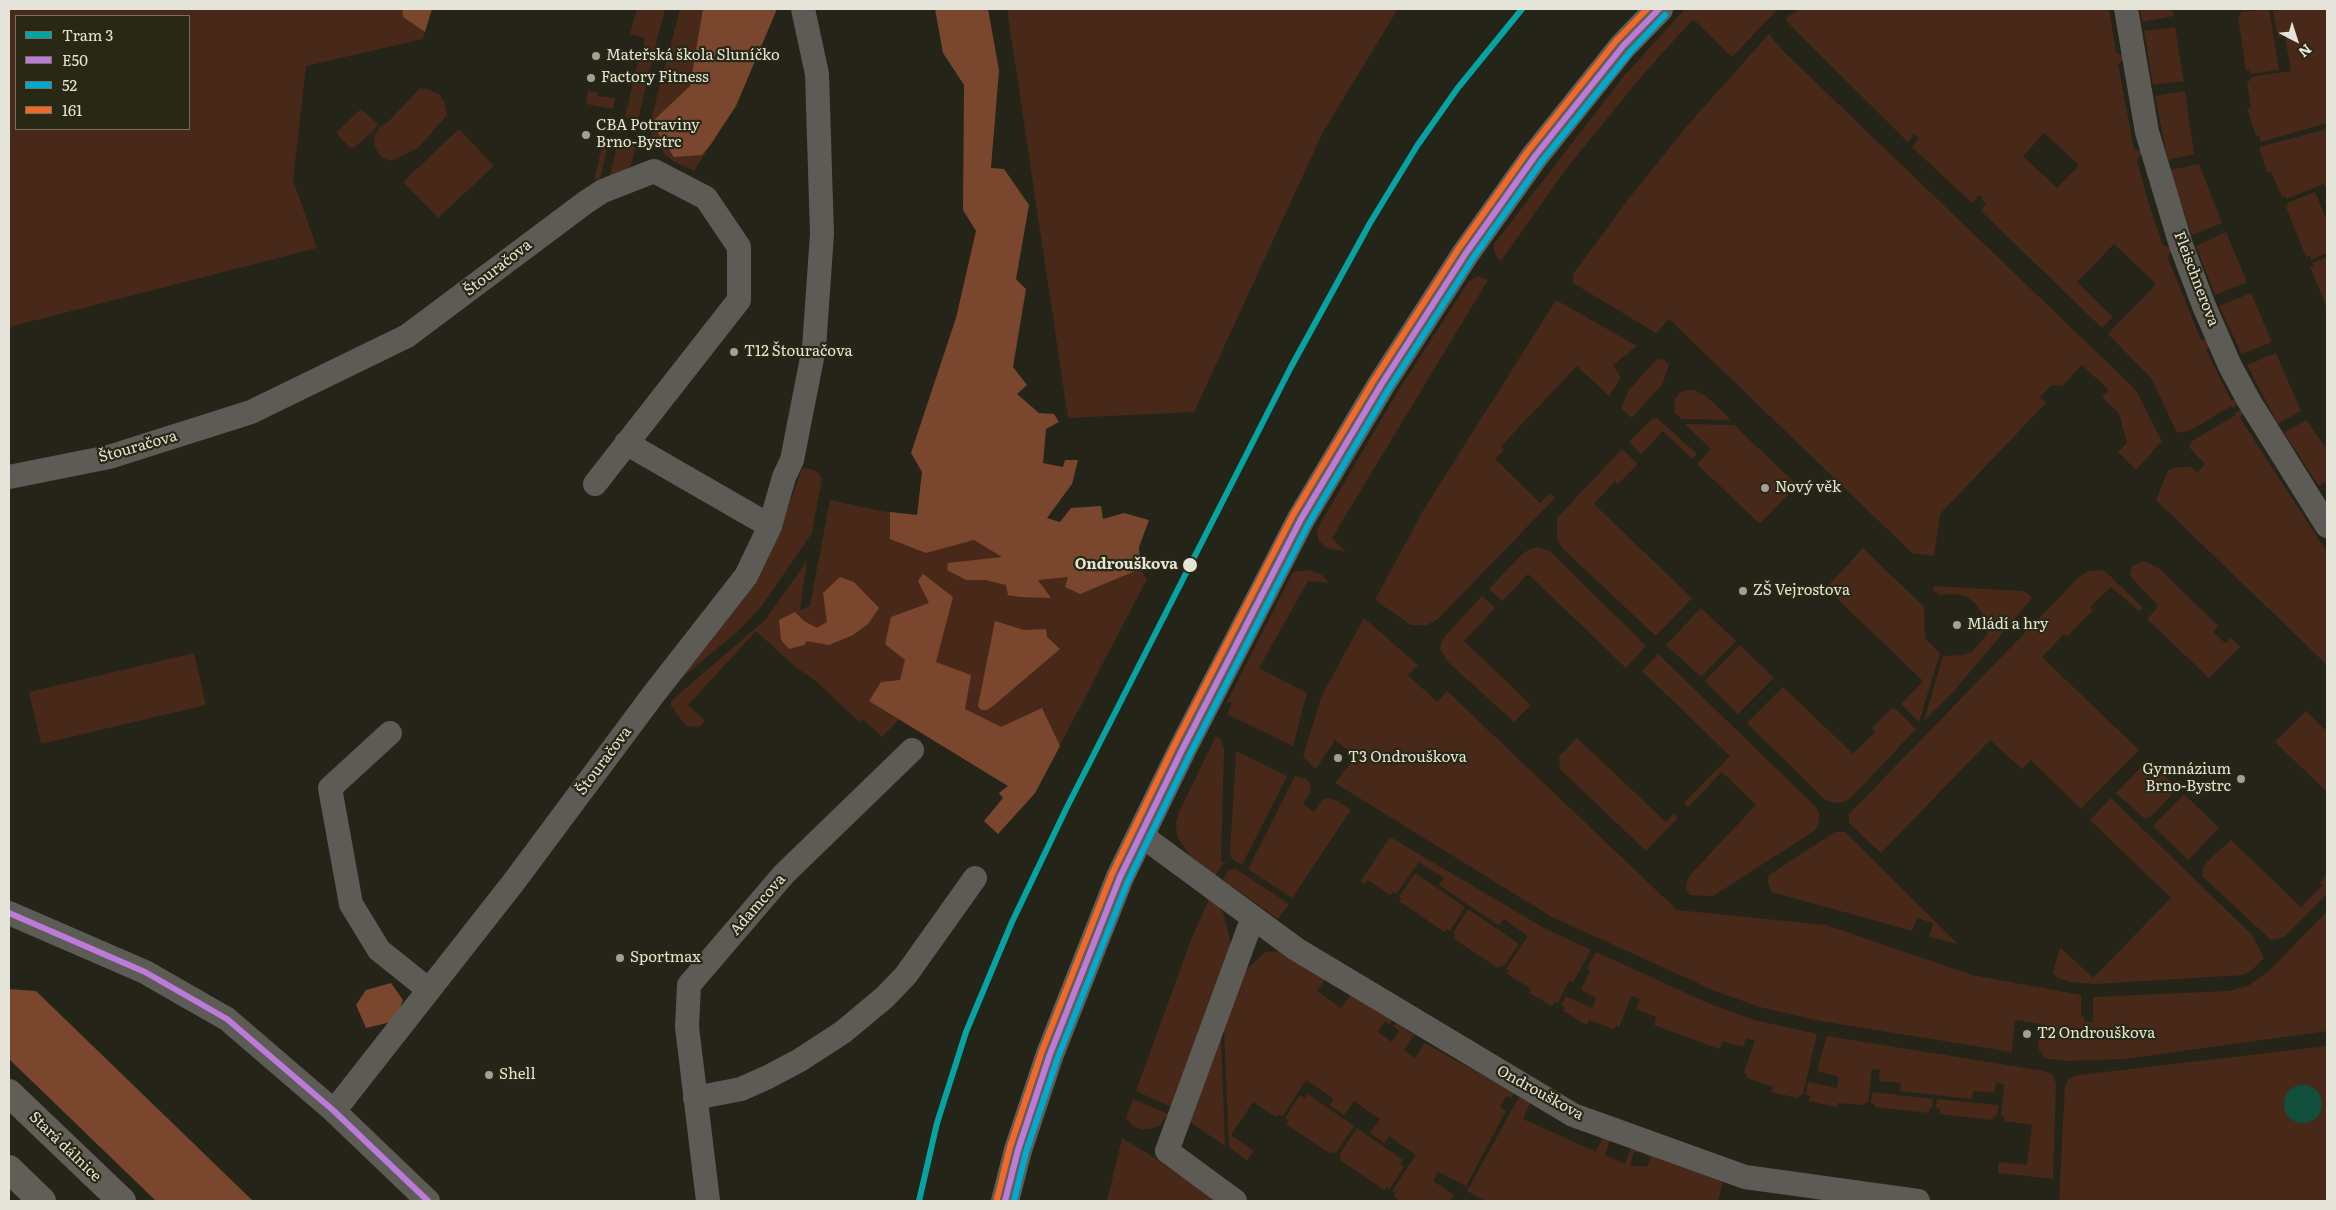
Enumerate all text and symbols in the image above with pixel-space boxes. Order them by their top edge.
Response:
legend [15,15,190,130]
north arrow [2271,15,2321,65]
text: Tram 3 [62,23,113,46]
text: N [2295,40,2317,63]
place label: Mateřská škola Sluníčko [606,47,780,65]
text: E50 [62,48,88,71]
marker: Mateřská škola Sluníčko [590,50,602,62]
place label: Factory Fitness [601,69,709,87]
marker: Factory Fitness [585,72,597,84]
text: 52 [62,73,77,96]
text: 161 [62,98,82,121]
place label: CBA Potraviny Brno-Bystrc [596,117,700,152]
marker: CBA Potraviny Brno-Bystrc [580,129,592,141]
street label: Fleischnerova [2170,229,2222,329]
street label: Štouračova [461,236,535,300]
place label: T12 Štouračova [744,343,853,361]
marker: T12 Štouračova [728,346,740,358]
street label: Štouračova [97,427,179,467]
place label: Nový věk [1775,479,1841,497]
marker: Nový věk [1759,482,1771,494]
place label: Ondrouškova [1075,556,1178,574]
marker: Ondrouškova [1181,556,1199,574]
place label: ZŠ Vejrostova [1753,582,1850,600]
marker: ZŠ Vejrostova [1737,585,1749,597]
place label: Mládí a hry [1967,616,2048,634]
marker: Mládí a hry [1951,619,1963,631]
street label: Štouračova [572,723,636,799]
place label: T3 Ondrouškova [1348,749,1467,767]
marker: T3 Ondrouškova [1332,752,1344,764]
place label: Gymnázium Brno-Bystrc [2143,761,2231,796]
marker: Gymnázium Brno-Bystrc [2235,773,2247,785]
street label: Adamcova [727,871,789,939]
place label: Sportmax [630,949,701,967]
marker: Sportmax [614,952,626,964]
place label: T2 Ondrouškova [2037,1025,2155,1043]
marker: T2 Ondrouškova [2021,1028,2033,1040]
street label: Ondrouškova [1493,1062,1587,1124]
place label: Shell [499,1066,535,1084]
marker: Shell [483,1069,495,1081]
street label: Stará dálnice [25,1108,105,1186]

